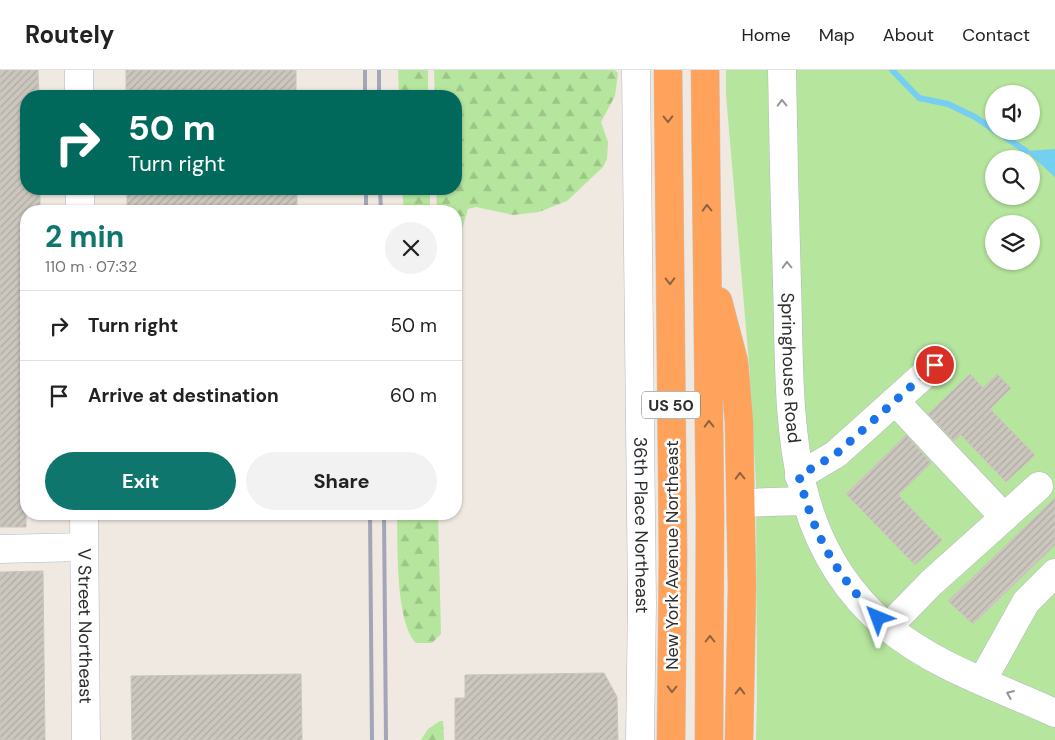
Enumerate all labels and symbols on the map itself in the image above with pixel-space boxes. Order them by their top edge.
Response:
one-way arrow [777,98,788,106]
one-way arrow [663,115,673,123]
one-way arrow [701,203,712,211]
one-way arrow [782,261,792,268]
one-way arrow [665,278,675,285]
street label: Springhouse Road [775,292,806,444]
pin [914,344,956,386]
road number: US 50 [642,392,700,418]
one-way arrow [704,420,714,428]
street label: 36th Place Northeast [628,436,654,614]
street label: New York Avenue Northeast [660,440,684,670]
one-way arrow [735,472,745,480]
street label: V Street Northeast [72,548,98,704]
position arrow [851,591,903,643]
one-way arrow [705,635,715,642]
one-way arrow [667,685,677,693]
one-way arrow [735,687,745,695]
one-way arrow [1006,689,1015,700]

